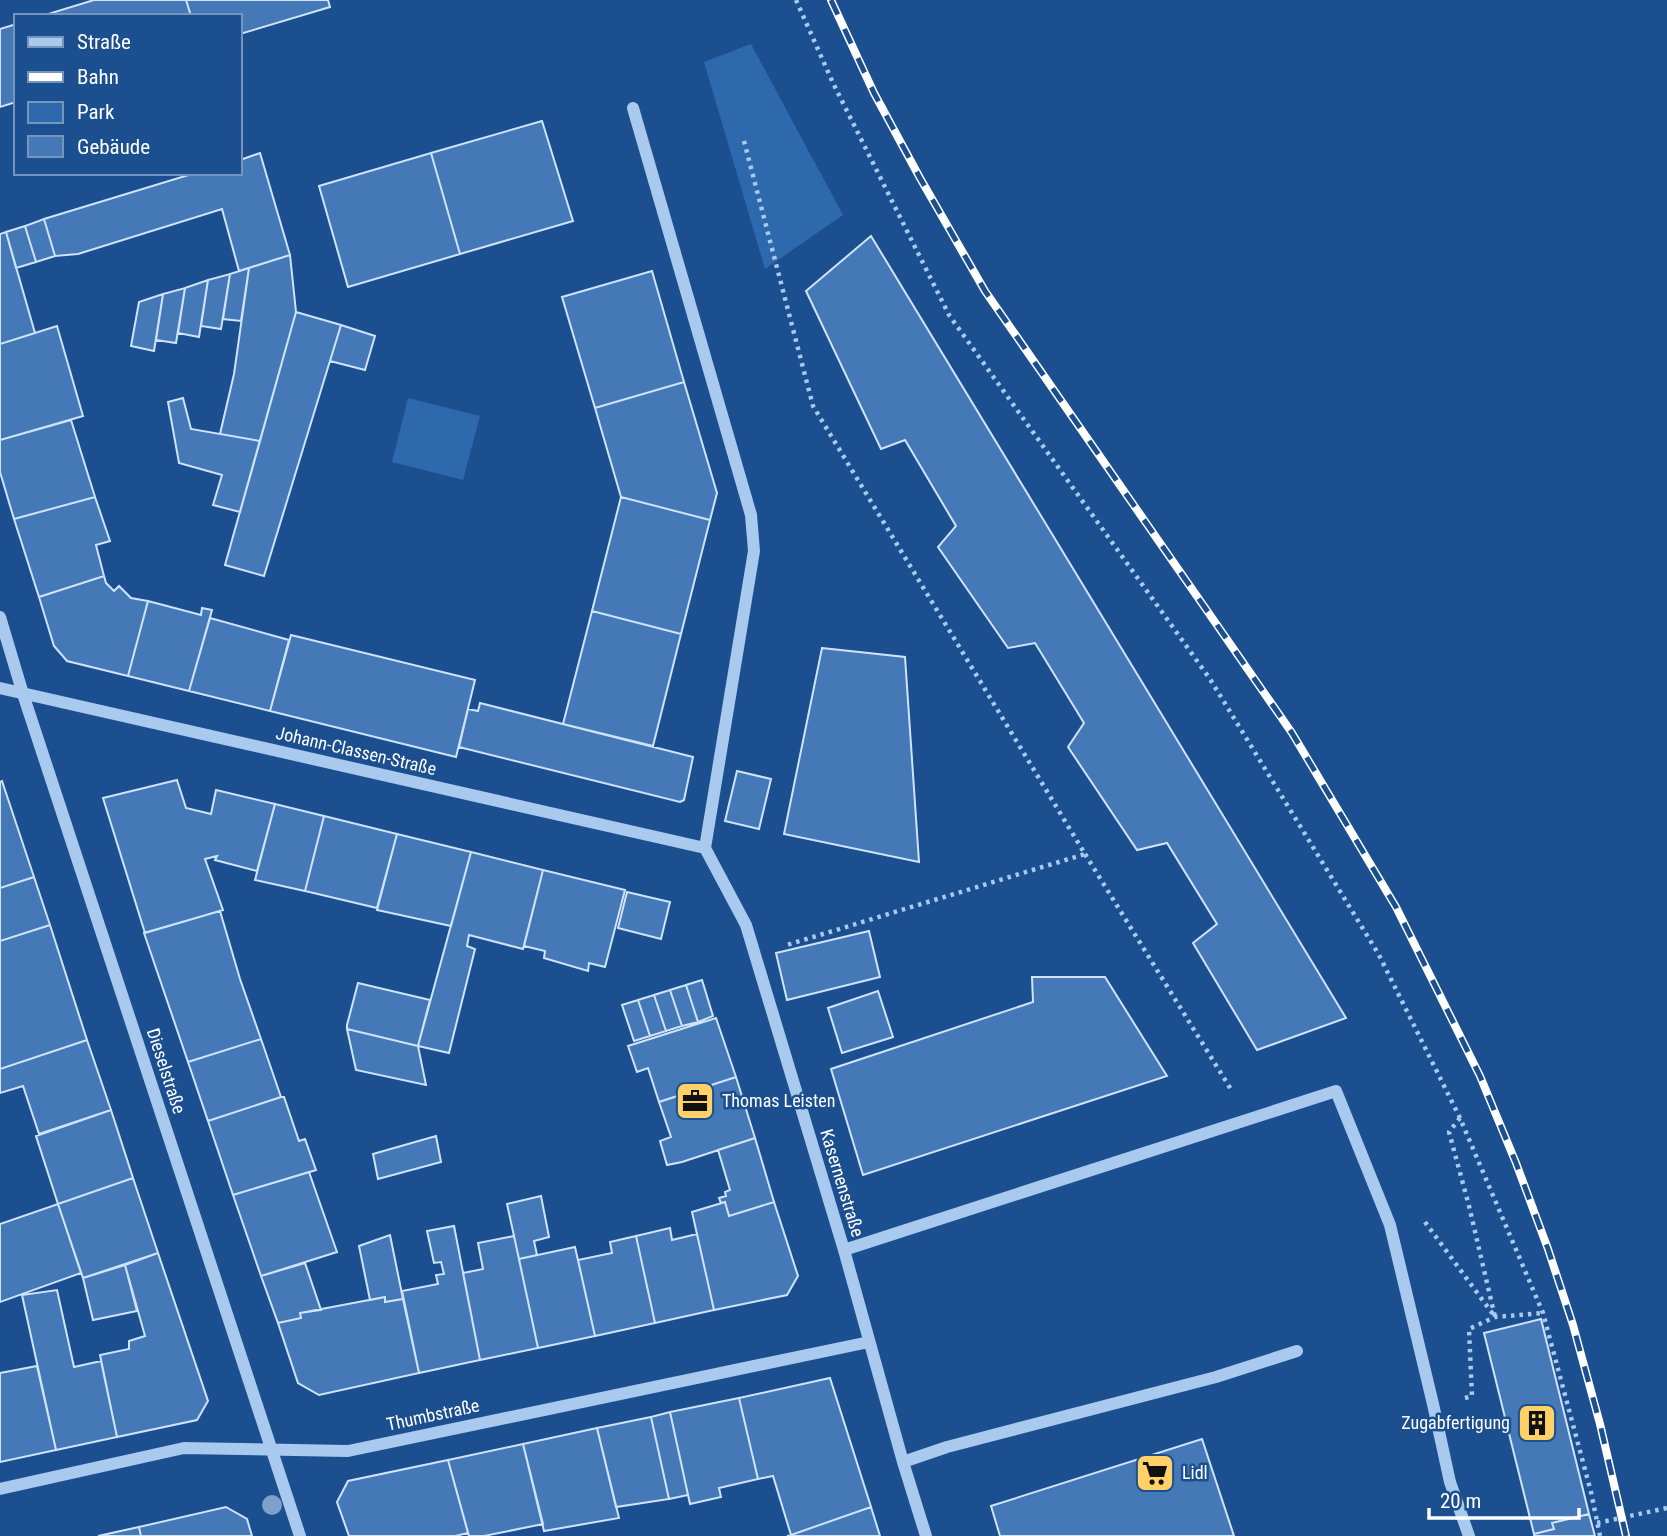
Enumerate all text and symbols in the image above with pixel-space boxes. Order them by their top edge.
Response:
legend [14,14,242,175]
text: Straße [77,30,131,54]
text: Bahn [77,65,119,89]
text: Park [77,100,115,124]
text: Gebäude [77,135,150,159]
street label: Johann-Classen-Straße [274,722,438,779]
street label: Dieselstraße [143,1025,190,1116]
office icon: Thomas Leisten [674,1080,716,1122]
place label: Thomas Leisten [722,1090,835,1111]
street label: Kasernenstraße [816,1126,869,1239]
street label: Thumbstraße [385,1394,481,1435]
building icon: Zugabfertigung [1516,1402,1558,1444]
place label: Zugabfertigung [1401,1412,1510,1433]
supermarket icon: Lidl [1134,1452,1176,1494]
place label: Lidl [1182,1462,1208,1483]
scale bar [1429,1476,1580,1520]
text: 20 m [1440,1489,1481,1513]

